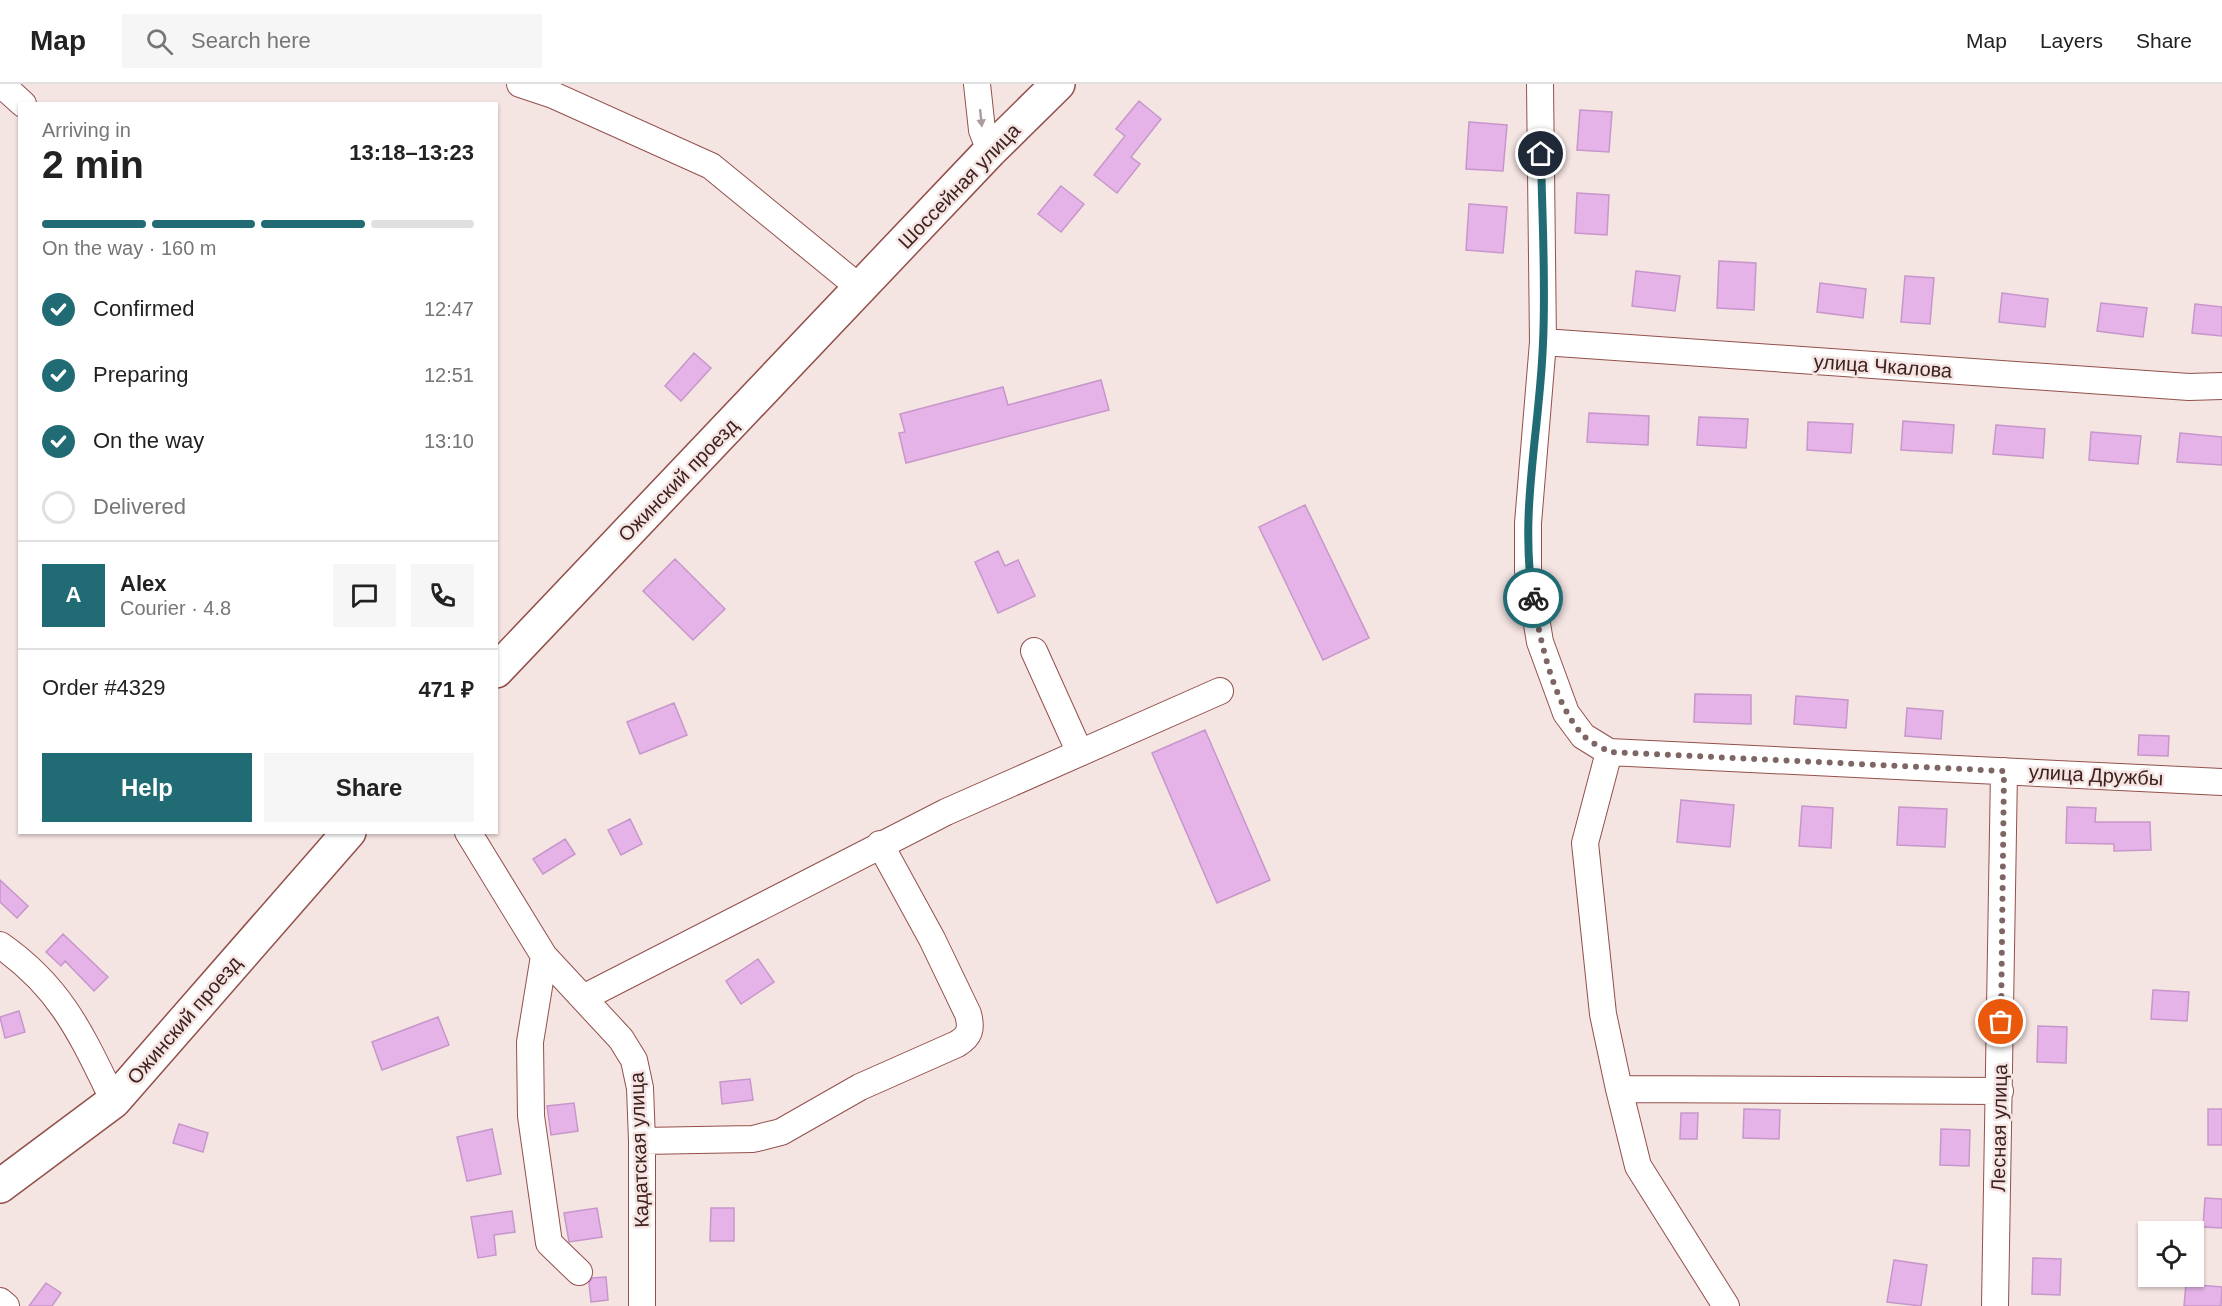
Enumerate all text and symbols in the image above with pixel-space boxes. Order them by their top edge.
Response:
search box [122,14,542,68]
text: Map [30,25,86,56]
icon: search [143,25,176,58]
text: Search here [191,28,311,53]
text: Map [1966,29,2007,52]
text: Layers [2040,29,2103,52]
text: Share [2136,29,2192,52]
one-way arrow [976,109,986,128]
street label: Шоссейная улица [894,118,1025,253]
text: Arriving in [42,119,131,141]
pin [1515,128,1566,179]
icon: home [1524,137,1557,170]
text: 13:18–13:23 [349,140,474,165]
text: 2 min [42,143,144,186]
text: On the way · 160 m [42,237,217,259]
icon: check [42,293,75,326]
text: Confirmed [93,296,194,321]
text: 12:47 [424,298,474,320]
street label: улица Чкалова [1813,350,1954,382]
icon: check [42,359,75,392]
text: Preparing [93,362,188,387]
text: 12:51 [424,364,474,386]
street label: Ожинский проезд [614,414,742,546]
icon: check [42,425,75,458]
text: On the way [93,428,204,453]
text: 13:10 [424,430,474,452]
text: Delivered [93,494,186,519]
button: chat [333,564,396,627]
button: phone [411,564,474,627]
courier [1503,568,1563,628]
text: Alex [120,571,166,596]
text: A [66,582,81,607]
icon: bike [1517,582,1550,615]
text: Courier · 4.8 [120,597,231,619]
text: Order #4329 [42,675,166,700]
text: 471 ₽ [418,677,474,702]
button: Help [42,753,252,822]
button: Share [264,753,474,822]
street label: улица Дружбы [2028,760,2164,790]
street label: Ожинский проезд [123,951,246,1088]
pin [1975,996,2026,1047]
icon: bag [1984,1005,2017,1038]
street label: Лесная улица [1987,1063,2011,1192]
street label: Кадатская улица [625,1071,653,1228]
map controls [2138,1221,2204,1287]
button: locate [2138,1221,2204,1287]

